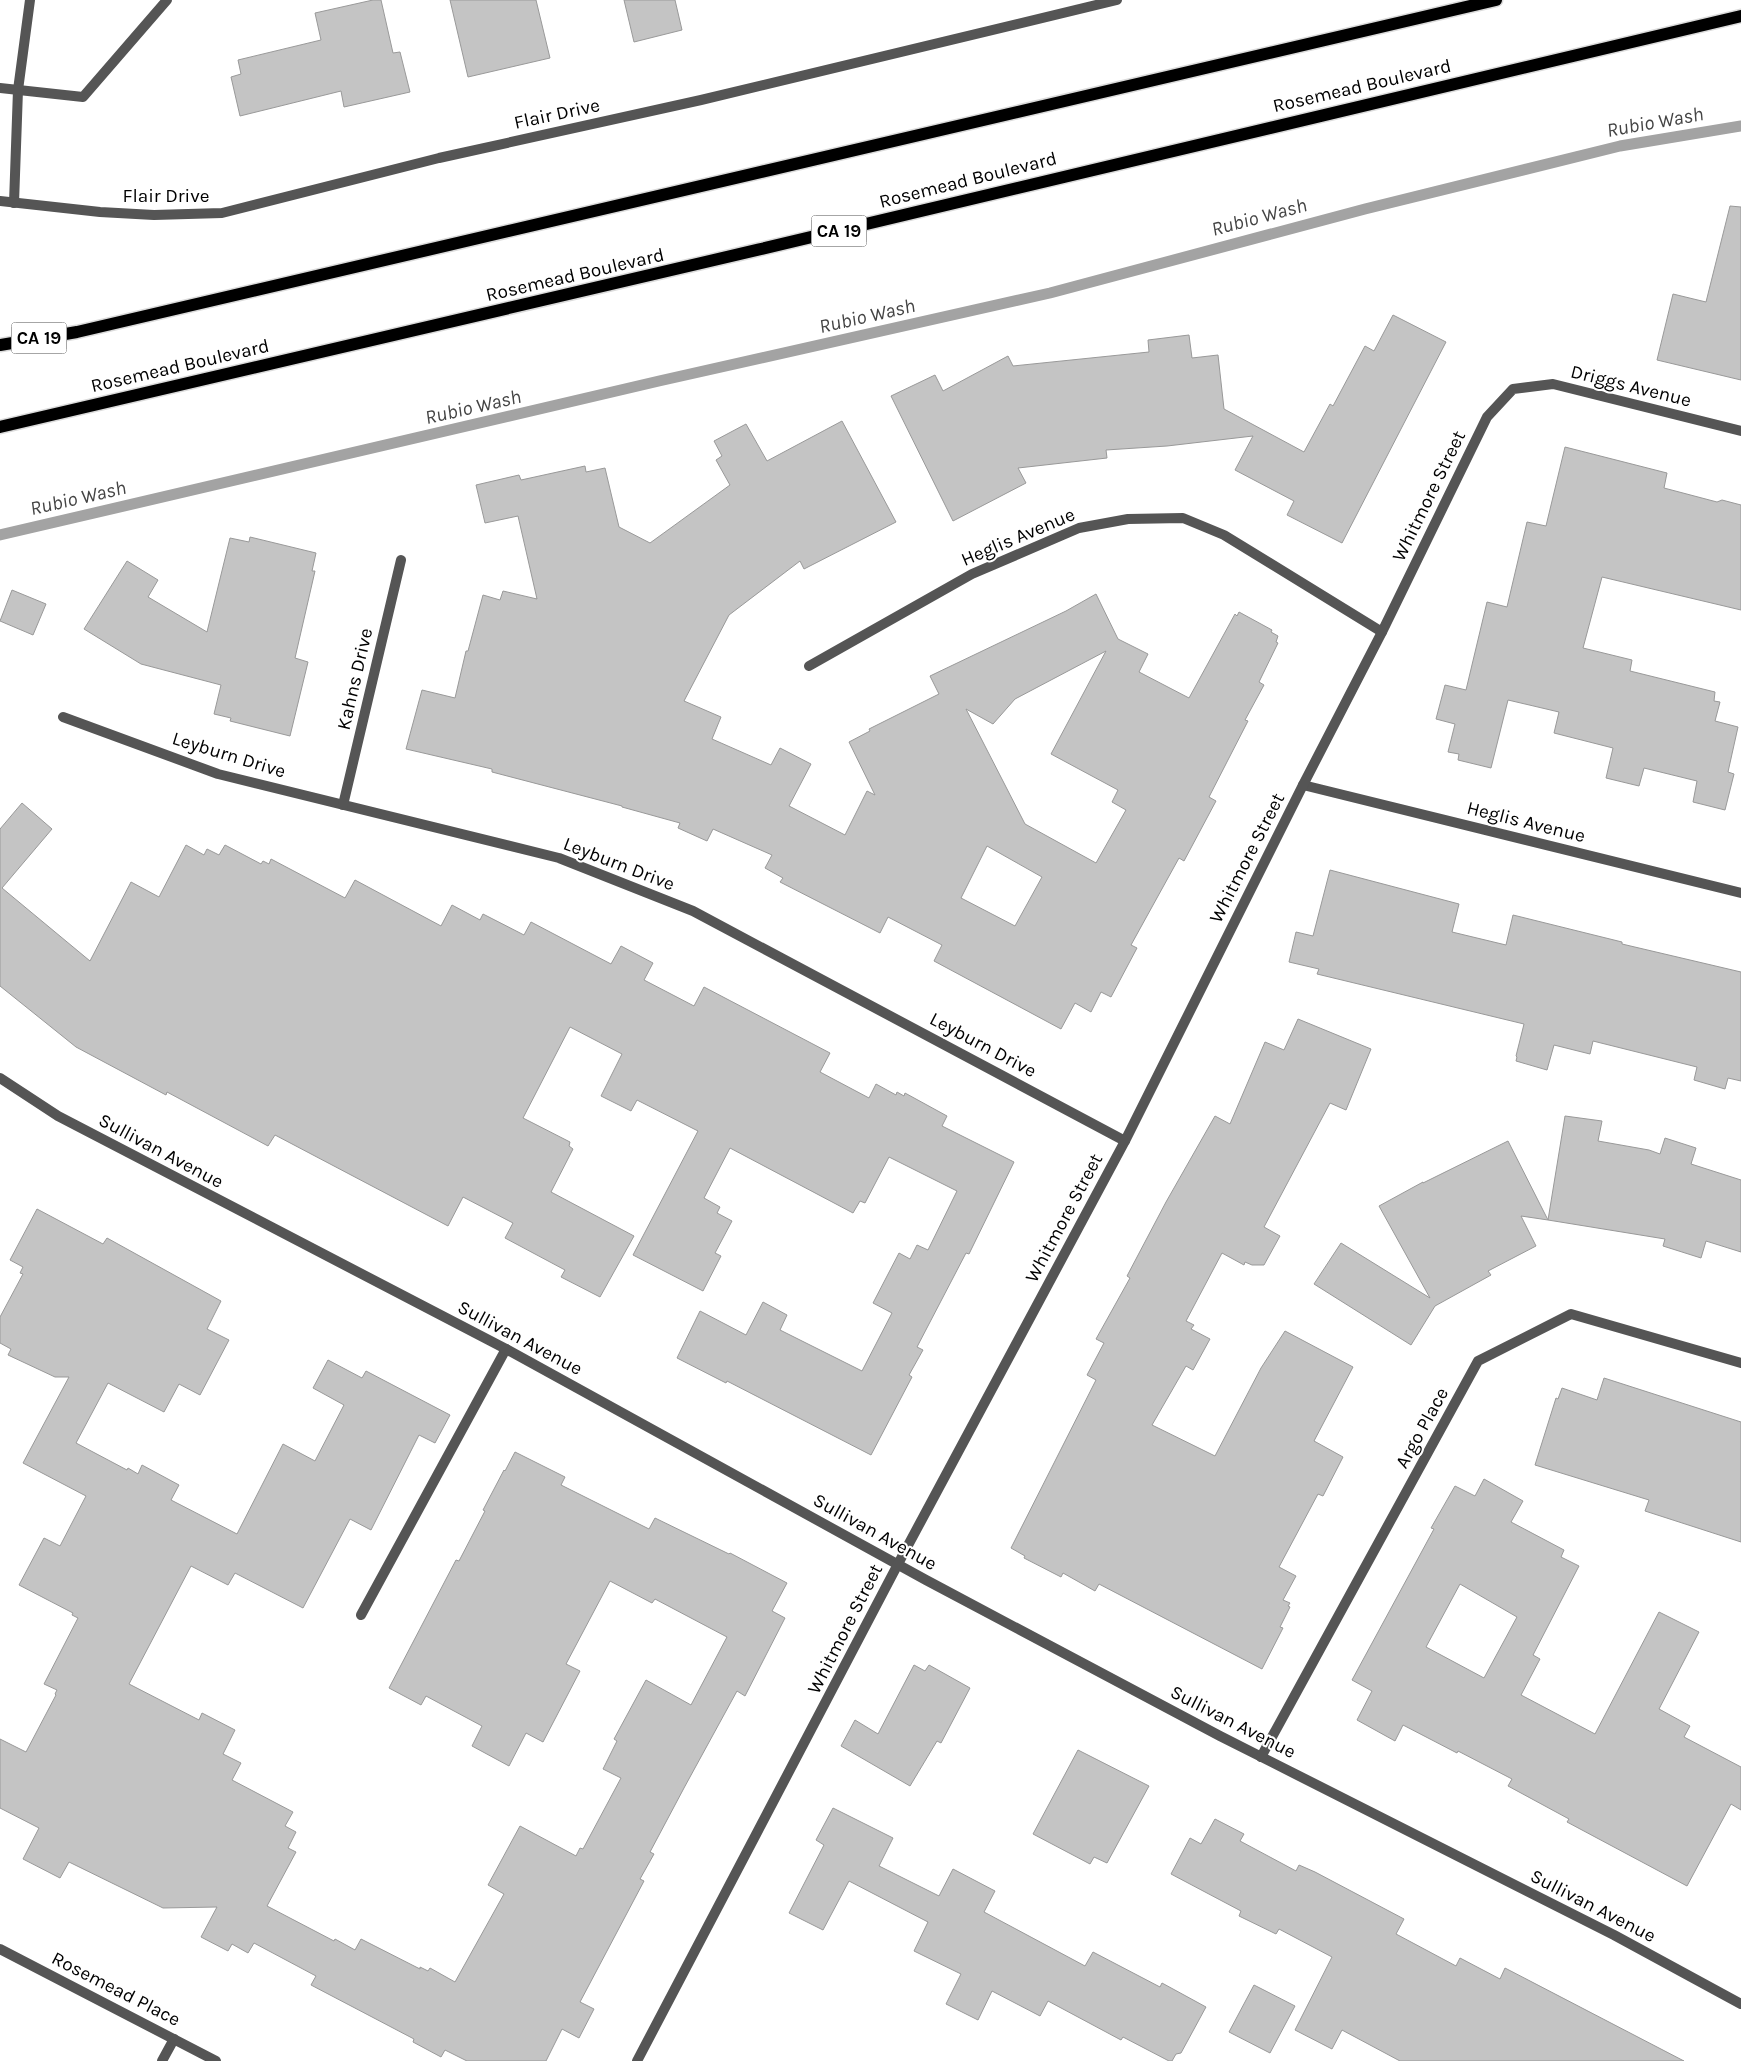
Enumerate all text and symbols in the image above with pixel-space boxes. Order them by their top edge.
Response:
street label: Rosemead Boulevard [1271,55,1453,117]
street label: Flair Drive [512,94,602,134]
water label: Rubio Wash [1605,102,1705,142]
street label: Rosemead Boulevard [877,147,1059,213]
street label: Flair Drive [122,185,210,207]
water label: Rubio Wash [1209,193,1309,241]
road number: CA 19 [812,216,866,247]
street label: Rosemead Boulevard [484,244,666,306]
water label: Rubio Wash [817,294,917,338]
road number: CA 19 [12,322,66,353]
street label: Rosemead Boulevard [89,335,271,397]
street label: Driggs Avenue [1568,360,1694,412]
water label: Rubio Wash [423,385,523,429]
street label: Whitmore Street [1388,427,1470,565]
water label: Rubio Wash [28,476,128,520]
street label: Heglis Avenue [958,503,1078,571]
street label: Kahns Drive [333,626,377,732]
street label: Leyburn Drive [170,727,288,783]
street label: Whitmore Street [1205,789,1289,927]
street label: Heglis Avenue [1465,797,1587,847]
street label: Leyburn Drive [560,833,678,895]
street label: Leyburn Drive [926,1008,1040,1082]
street label: Sullivan Avenue [95,1109,227,1193]
street label: Whitmore Street [1021,1150,1107,1286]
street label: Sullivan Avenue [454,1296,586,1380]
street label: Argo Place [1391,1384,1453,1472]
street label: Sullivan Avenue [809,1489,941,1575]
street label: Whitmore Street [803,1560,887,1698]
street label: Sullivan Avenue [1167,1681,1299,1763]
street label: Sullivan Avenue [1527,1865,1659,1947]
street label: Rosemead Place [48,1947,184,2031]

